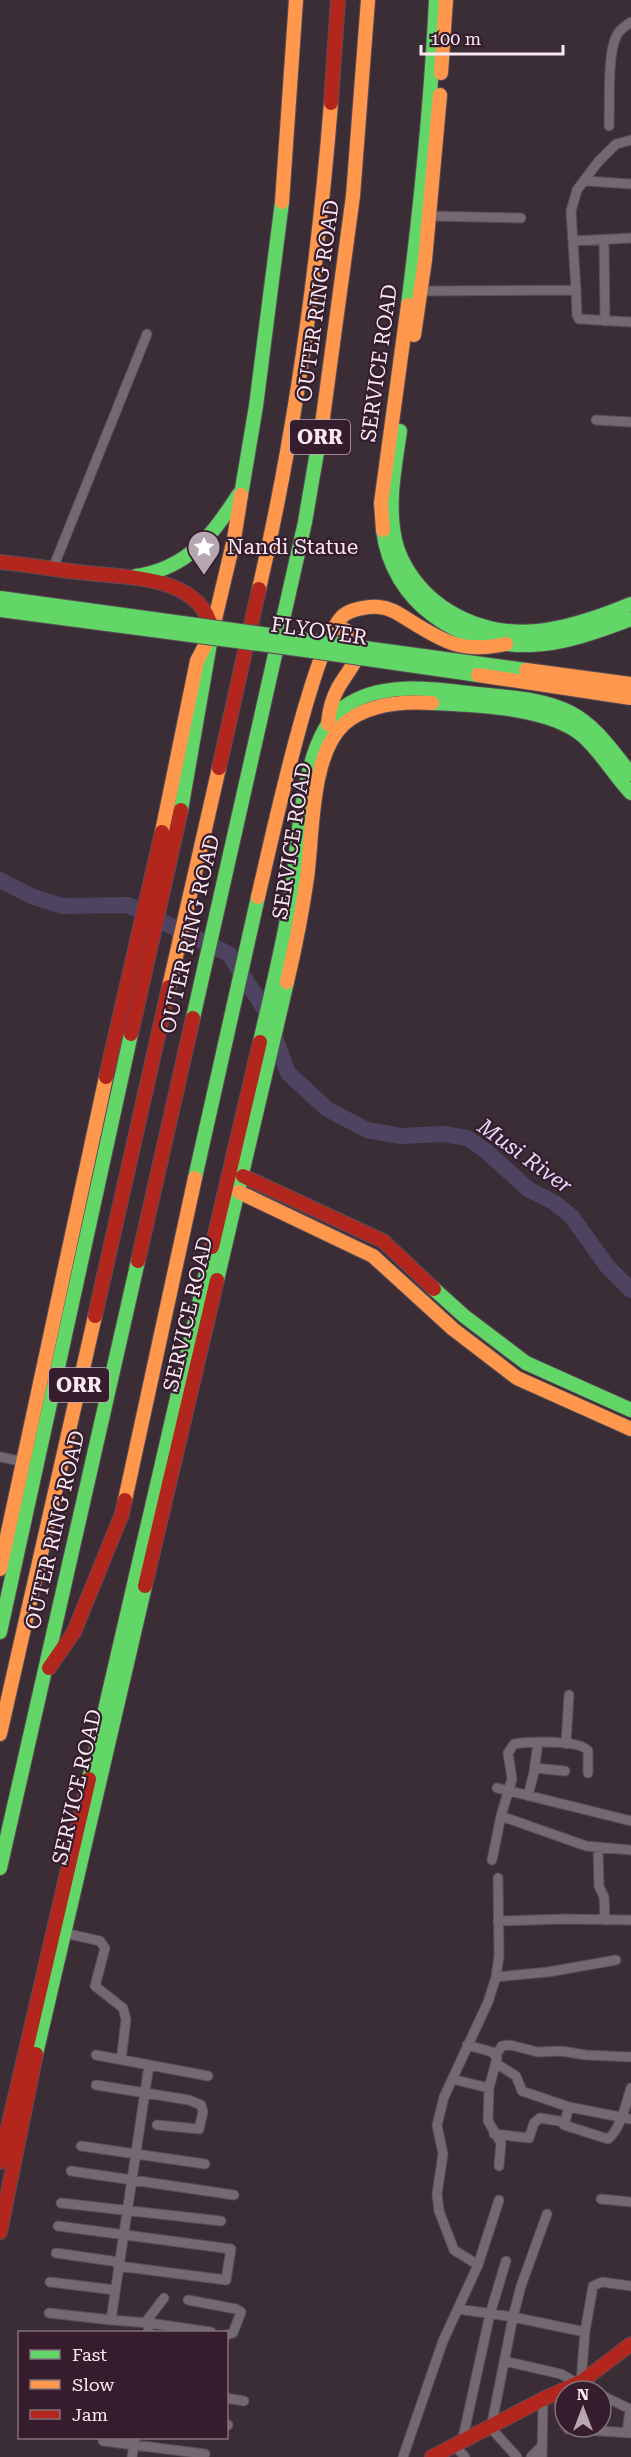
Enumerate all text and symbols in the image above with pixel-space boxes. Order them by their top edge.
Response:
scale bar [421,18,564,56]
text: 100 m [430,28,481,49]
street label: OUTER RING ROAD [292,199,344,403]
street label: SERVICE ROAD [356,283,402,443]
road number: ORR [290,420,350,454]
place icon: Nandi Statue [186,529,222,576]
place label: Nandi Statue [227,535,358,559]
street label: FLYOVER [269,612,369,650]
street label: SERVICE ROAD [268,761,316,921]
street label: OUTER RING ROAD [155,832,225,1036]
water label: Musi River [472,1113,577,1199]
street label: SERVICE ROAD [158,1234,218,1394]
road number: ORR [49,1368,109,1402]
street label: OUTER RING ROAD [20,1428,90,1632]
street label: SERVICE ROAD [47,1707,107,1867]
legend [18,2331,228,2439]
text: Fast [72,2344,107,2365]
text: Slow [72,2374,114,2395]
north arrow [553,2379,613,2439]
text: N [577,2385,589,2404]
text: Jam [72,2404,108,2425]

